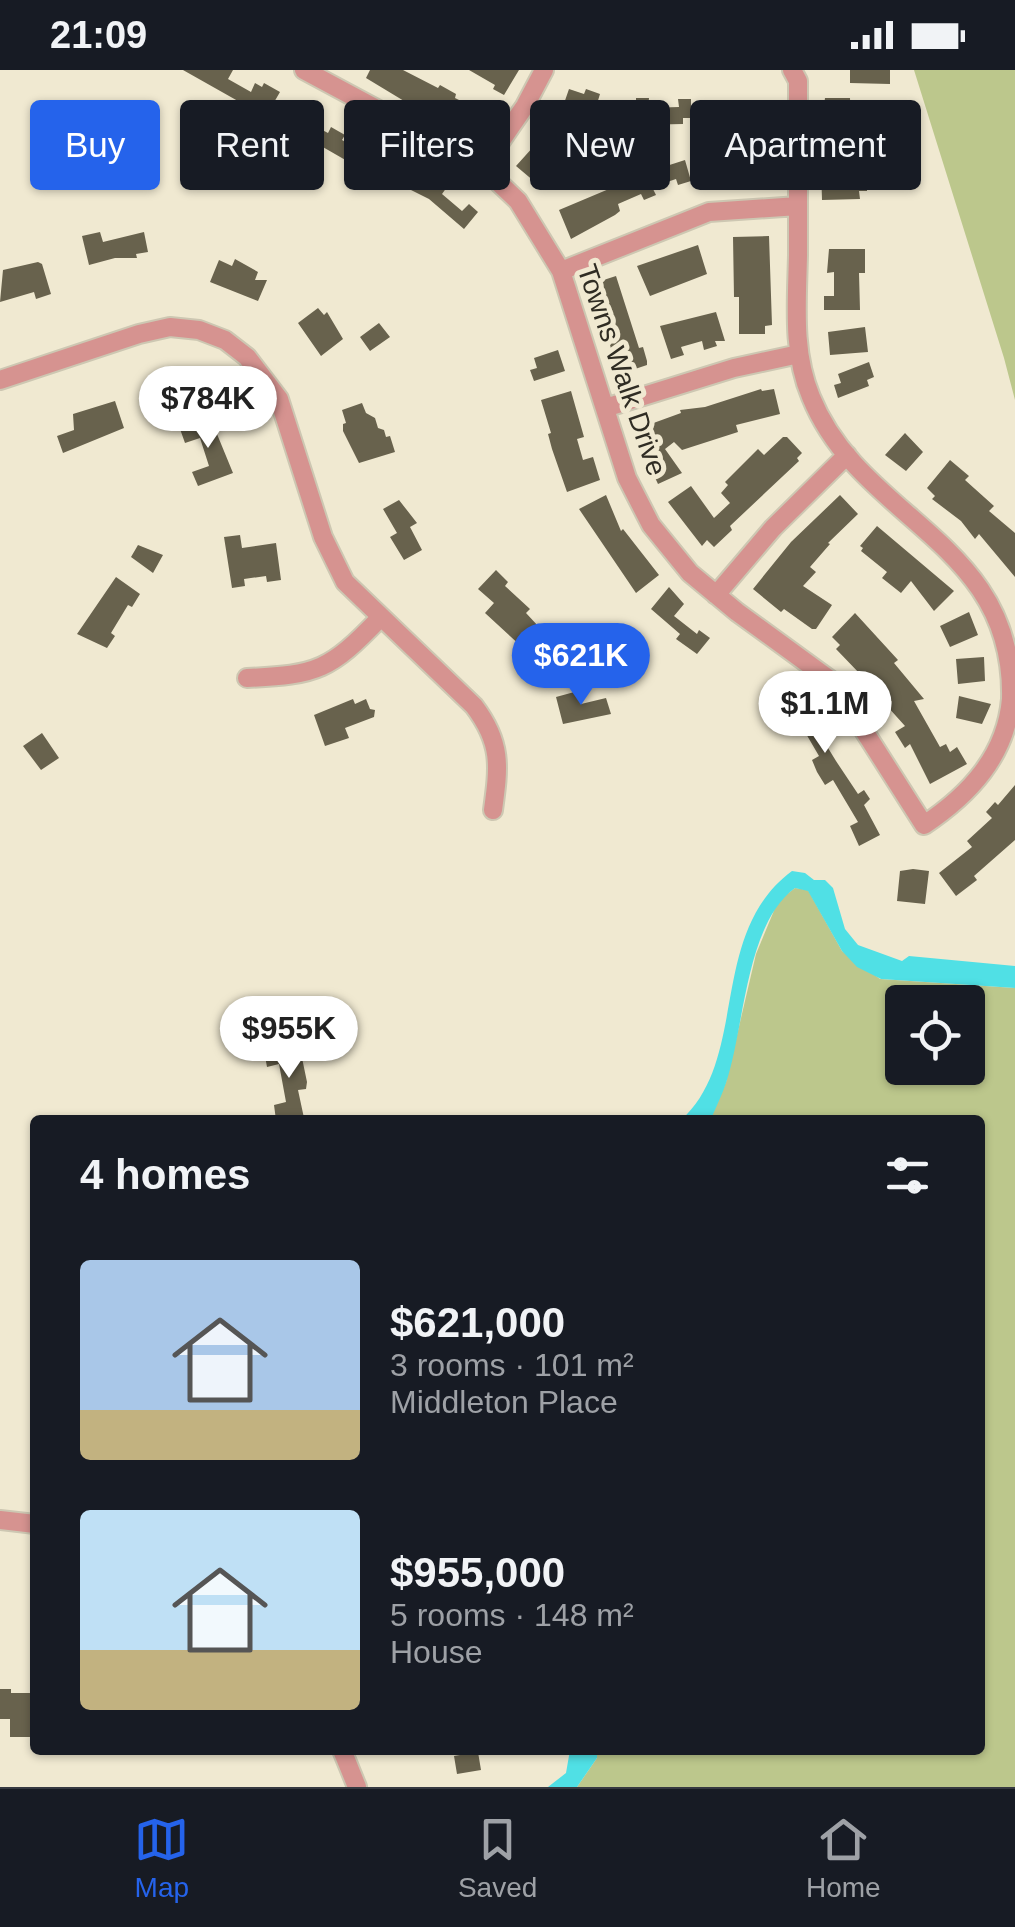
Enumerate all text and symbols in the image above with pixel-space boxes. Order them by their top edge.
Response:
text: 21:09 [50,14,147,56]
chip: Buy [30,100,160,190]
chip: Rent [180,100,324,190]
chip: Filters [344,100,510,190]
chip: New [530,100,670,190]
chip: Apartment [690,100,921,190]
street label: Towns Walk Drive [571,260,673,480]
pin: $784K [138,366,278,451]
text: $784K [161,380,255,416]
pin: $621K [511,623,651,708]
text: $621K [534,637,628,673]
pin: $1.1M [755,671,895,756]
text: $1.1M [781,685,869,721]
map controls [885,985,985,1085]
button: locate [885,985,985,1085]
pin: $955K [219,996,359,1081]
text: $955K [242,1010,336,1046]
icon: filters [880,1148,935,1203]
text: 4 homes [80,1151,250,1198]
text: $621,000 [390,1299,565,1346]
icon: home [160,1300,280,1420]
text: 3 rooms · 101 m² [390,1347,634,1383]
text: Middleton Place [390,1384,618,1420]
text: $955,000 [390,1549,565,1596]
icon: home [160,1550,280,1670]
text: 5 rooms · 148 m² [390,1597,634,1633]
text: House [390,1634,483,1670]
tab: Map [134,1812,189,1904]
tab: Saved [458,1812,537,1904]
tab: Home [806,1812,881,1904]

